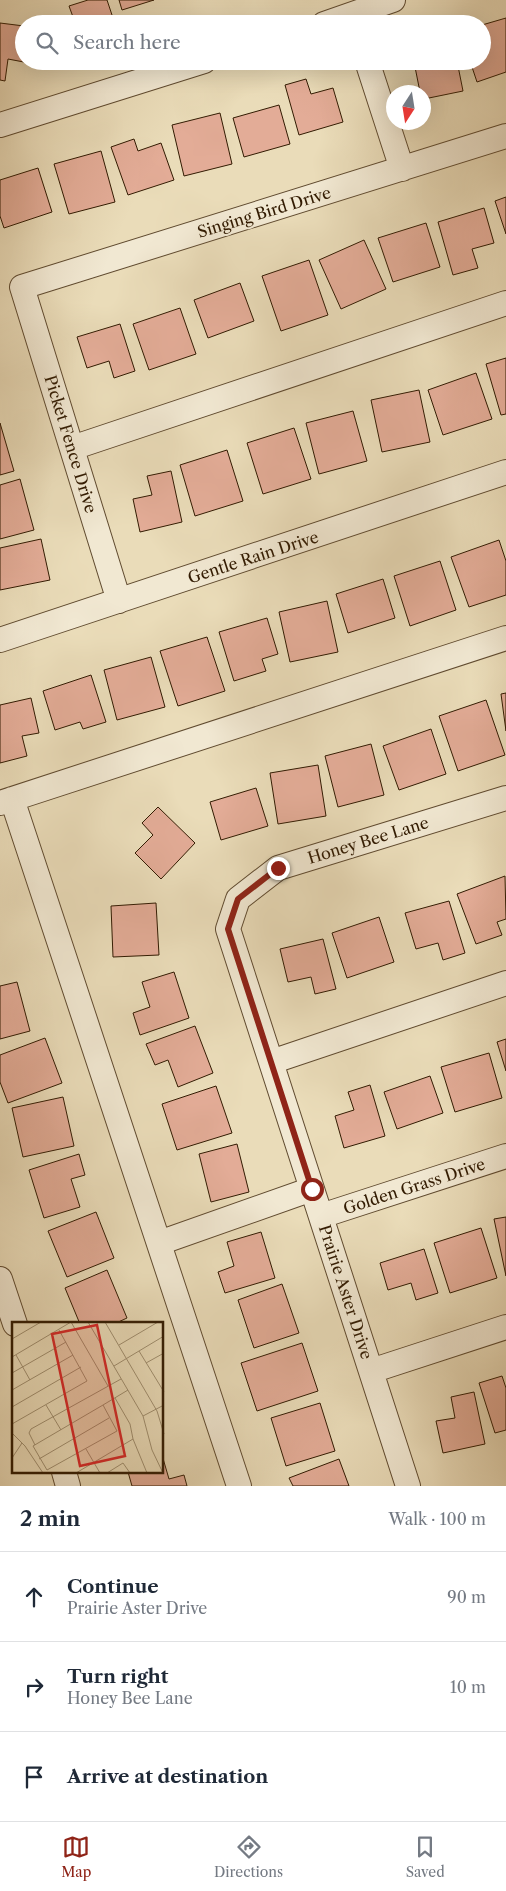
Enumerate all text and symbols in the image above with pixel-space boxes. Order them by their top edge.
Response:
search box [15,15,491,70]
icon: search [33,29,61,57]
text: Search here [73,31,181,54]
north arrow [386,85,431,130]
street label: Singing Bird Drive [195,182,333,242]
street label: Picket Fence Drive [40,373,102,515]
street label: Gentle Rain Drive [185,526,321,588]
street label: Honey Bee Lane [305,812,431,868]
route end [267,857,290,880]
street label: Golden Grass Drive [340,1154,488,1218]
route start [301,1178,324,1201]
street label: Prairie Aster Drive [315,1222,377,1362]
inset map [12,1322,164,1474]
text: 2 min [20,1506,80,1531]
text: Walk · 100 m [389,1509,486,1529]
text: Continue [67,1575,159,1598]
icon: ahead [20,1583,48,1611]
text: 90 m [447,1587,486,1607]
text: Prairie Aster Drive [67,1598,207,1618]
text: Turn right [67,1665,168,1688]
icon: right [20,1673,48,1701]
text: 10 m [450,1677,486,1697]
text: Honey Bee Lane [67,1688,193,1708]
icon: arrive [20,1763,48,1791]
text: Arrive at destination [67,1765,268,1788]
tab: Map [61,1833,91,1881]
tab: Directions [214,1833,283,1881]
tab: Saved [406,1833,445,1881]

